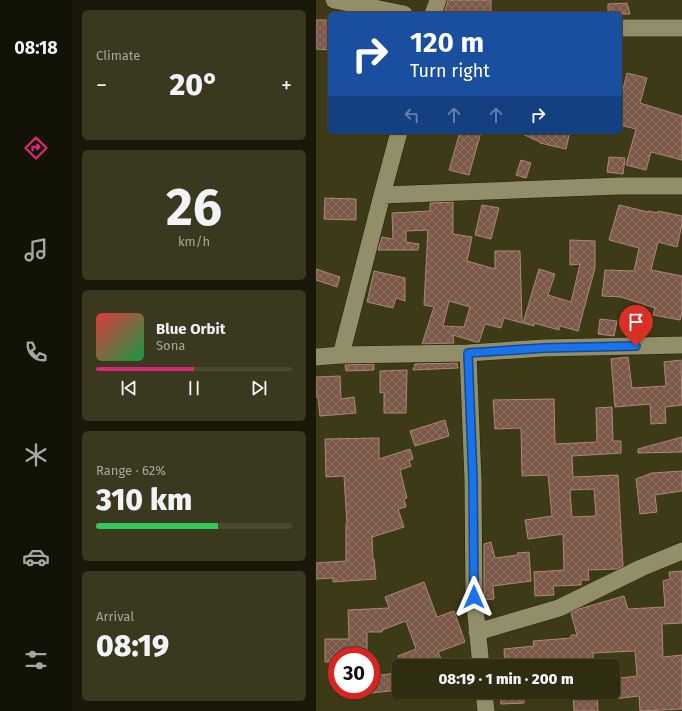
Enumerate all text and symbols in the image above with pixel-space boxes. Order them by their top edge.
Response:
text: 120 m [410,26,484,59]
icon: right [344,28,396,80]
text: 08:18 [14,37,58,59]
text: Climate [96,48,140,63]
text: Turn right [410,60,490,82]
text: 20° [169,67,219,103]
text: − [96,72,107,99]
text: + [281,72,292,99]
icon: left [401,104,423,126]
icon: ahead [443,104,465,126]
icon: ahead [485,104,507,126]
icon: right [527,104,549,126]
icon: directions [22,134,50,162]
text: 26 [166,176,222,239]
text: km/h [178,234,210,249]
icon: music [22,236,50,264]
pin [619,305,653,346]
icon: arrive [625,311,647,333]
text: Blue Orbit [156,320,225,338]
icon: phone [22,338,50,366]
text: Sona [156,338,185,353]
icon: previous [118,377,140,399]
icon: pause [183,377,205,399]
icon: next [248,377,270,399]
icon: climate [22,441,50,469]
text: Range · 62% [96,463,166,478]
text: 310 km [96,482,192,518]
icon: car [22,543,50,571]
position arrow [453,576,495,618]
text: Arrival [96,609,134,624]
text: 08:19 [96,628,169,664]
icon: filters [22,646,50,674]
speed limit sign: 30 [328,647,380,699]
text: 08:19 · 1 min · 200 m [438,670,574,688]

